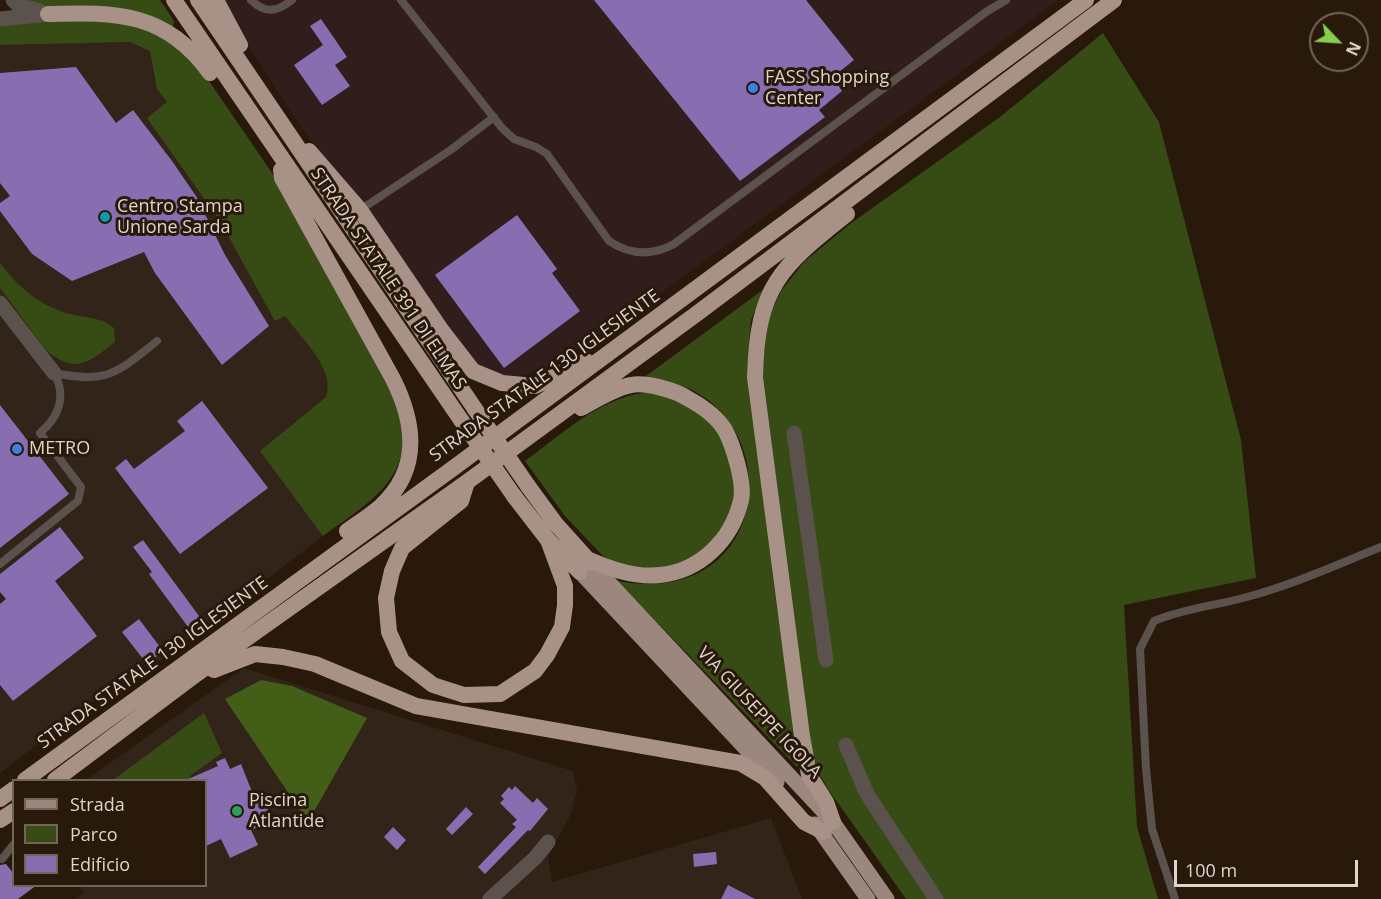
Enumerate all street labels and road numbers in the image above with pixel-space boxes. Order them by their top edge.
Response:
street label: STRADA STATALE 391 DI ELMAS [305,164,471,394]
street label: STRADA STATALE 130 IGLESIENTE [426,285,664,467]
street label: STRADA STATALE 130 IGLESIENTE [34,572,272,754]
street label: VIA GIUSEPPE IGOLA [692,643,826,783]

